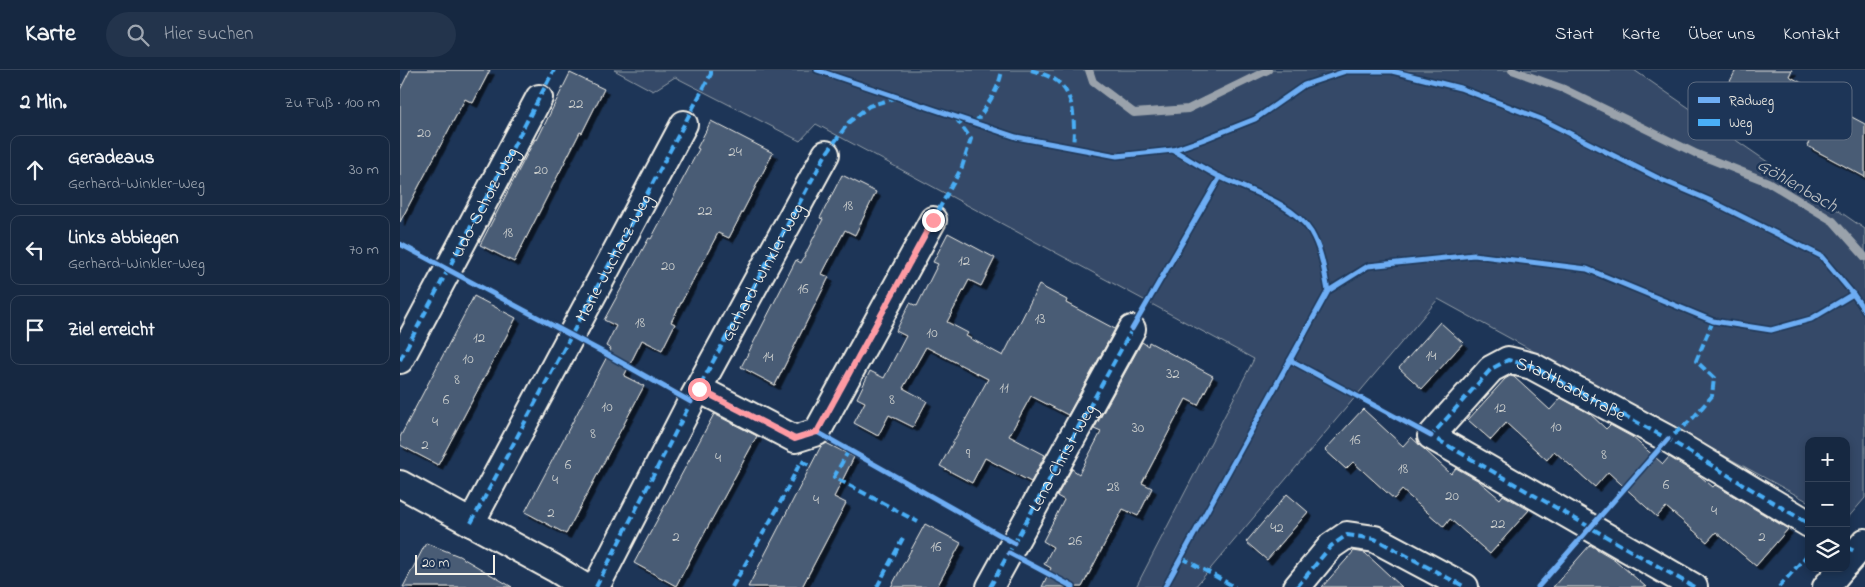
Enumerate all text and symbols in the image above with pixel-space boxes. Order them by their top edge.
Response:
search box [106,12,456,57]
text: Karte [25,17,76,52]
icon: search [124,21,152,49]
text: Hier suchen [164,21,253,48]
text: Start [1555,22,1594,48]
text: Karte [1622,22,1660,48]
text: Über uns [1688,22,1755,48]
text: Kontakt [1783,22,1840,48]
legend [1688,82,1852,140]
text: 2 Min. [20,88,67,118]
text: Zu Fuß · 100 m [284,91,380,115]
text: Radweg [1729,91,1774,113]
house number: 22 [569,93,584,115]
text: Weg [1729,113,1752,135]
house number: 20 [417,122,431,144]
house number: 24 [728,141,742,163]
street label: Udo-Scholz-Weg [446,143,527,263]
text: Geradeaus [68,145,155,172]
water label: Göhlenbach [1751,152,1843,221]
icon: ahead [21,156,49,184]
text: 30 m [349,158,379,182]
house number: 20 [534,159,548,181]
text: Gerhard-Winkler-Weg [68,172,205,196]
street label: Marie-Juchacz-Weg [570,190,661,327]
house number: 18 [843,195,854,217]
street label: Gerhard-Winkler-Weg [715,199,813,347]
house number: 22 [698,200,713,222]
route end [922,209,945,232]
house number: 18 [503,222,514,244]
text: Links abbiegen [68,225,179,252]
icon: left [21,236,49,264]
text: 70 m [349,238,379,262]
house number: 12 [958,250,971,272]
text: Gerhard-Winkler-Weg [68,252,205,276]
house number: 20 [661,255,675,277]
house number: 16 [797,278,809,300]
house number: 13 [1035,308,1045,330]
house number: 18 [635,312,646,334]
icon: arrive [21,316,49,344]
text: Ziel erreicht [68,317,155,344]
house number: 10 [926,322,938,344]
house number: 12 [473,327,486,349]
house number: 14 [1426,345,1436,367]
house number: 14 [763,346,773,368]
house number: 10 [462,348,474,370]
street label: Stadtbadstraße [1513,352,1631,429]
house number: 32 [1166,363,1180,385]
house number: 8 [454,369,460,391]
house number: 11 [999,377,1009,399]
route start [688,378,711,401]
house number: 6 [443,389,450,411]
house number: 8 [889,389,895,411]
house number: 10 [601,396,613,418]
house number: 12 [1494,397,1507,419]
street label: Lena-Christ-Weg [1023,400,1104,517]
house number: 4 [432,411,438,433]
house number: 10 [1550,416,1562,438]
house number: 30 [1132,417,1145,439]
house number: 8 [590,423,596,445]
house number: 16 [1349,429,1361,451]
house number: 2 [421,434,429,456]
map controls [1805,437,1850,572]
button: + [1805,437,1850,482]
house number: 9 [966,443,971,465]
house number: 8 [1601,444,1607,466]
house number: 4 [715,447,721,469]
house number: 6 [565,454,572,476]
house number: 18 [1398,458,1409,480]
house number: 4 [552,469,558,491]
house number: 6 [1663,474,1670,496]
house number: 28 [1106,476,1120,498]
button: − [1805,482,1850,527]
house number: 20 [1445,485,1459,507]
house number: 4 [813,489,819,511]
house number: 4 [1711,500,1717,522]
house number: 2 [547,502,555,524]
house number: 22 [1491,513,1506,535]
house number: 42 [1270,517,1284,539]
house number: 2 [672,526,680,548]
house number: 2 [1758,526,1766,548]
button: layers [1805,527,1850,572]
house number: 26 [1068,530,1082,552]
house number: 16 [930,536,942,558]
scale bar [415,552,495,575]
text: 20 m [422,553,449,574]

